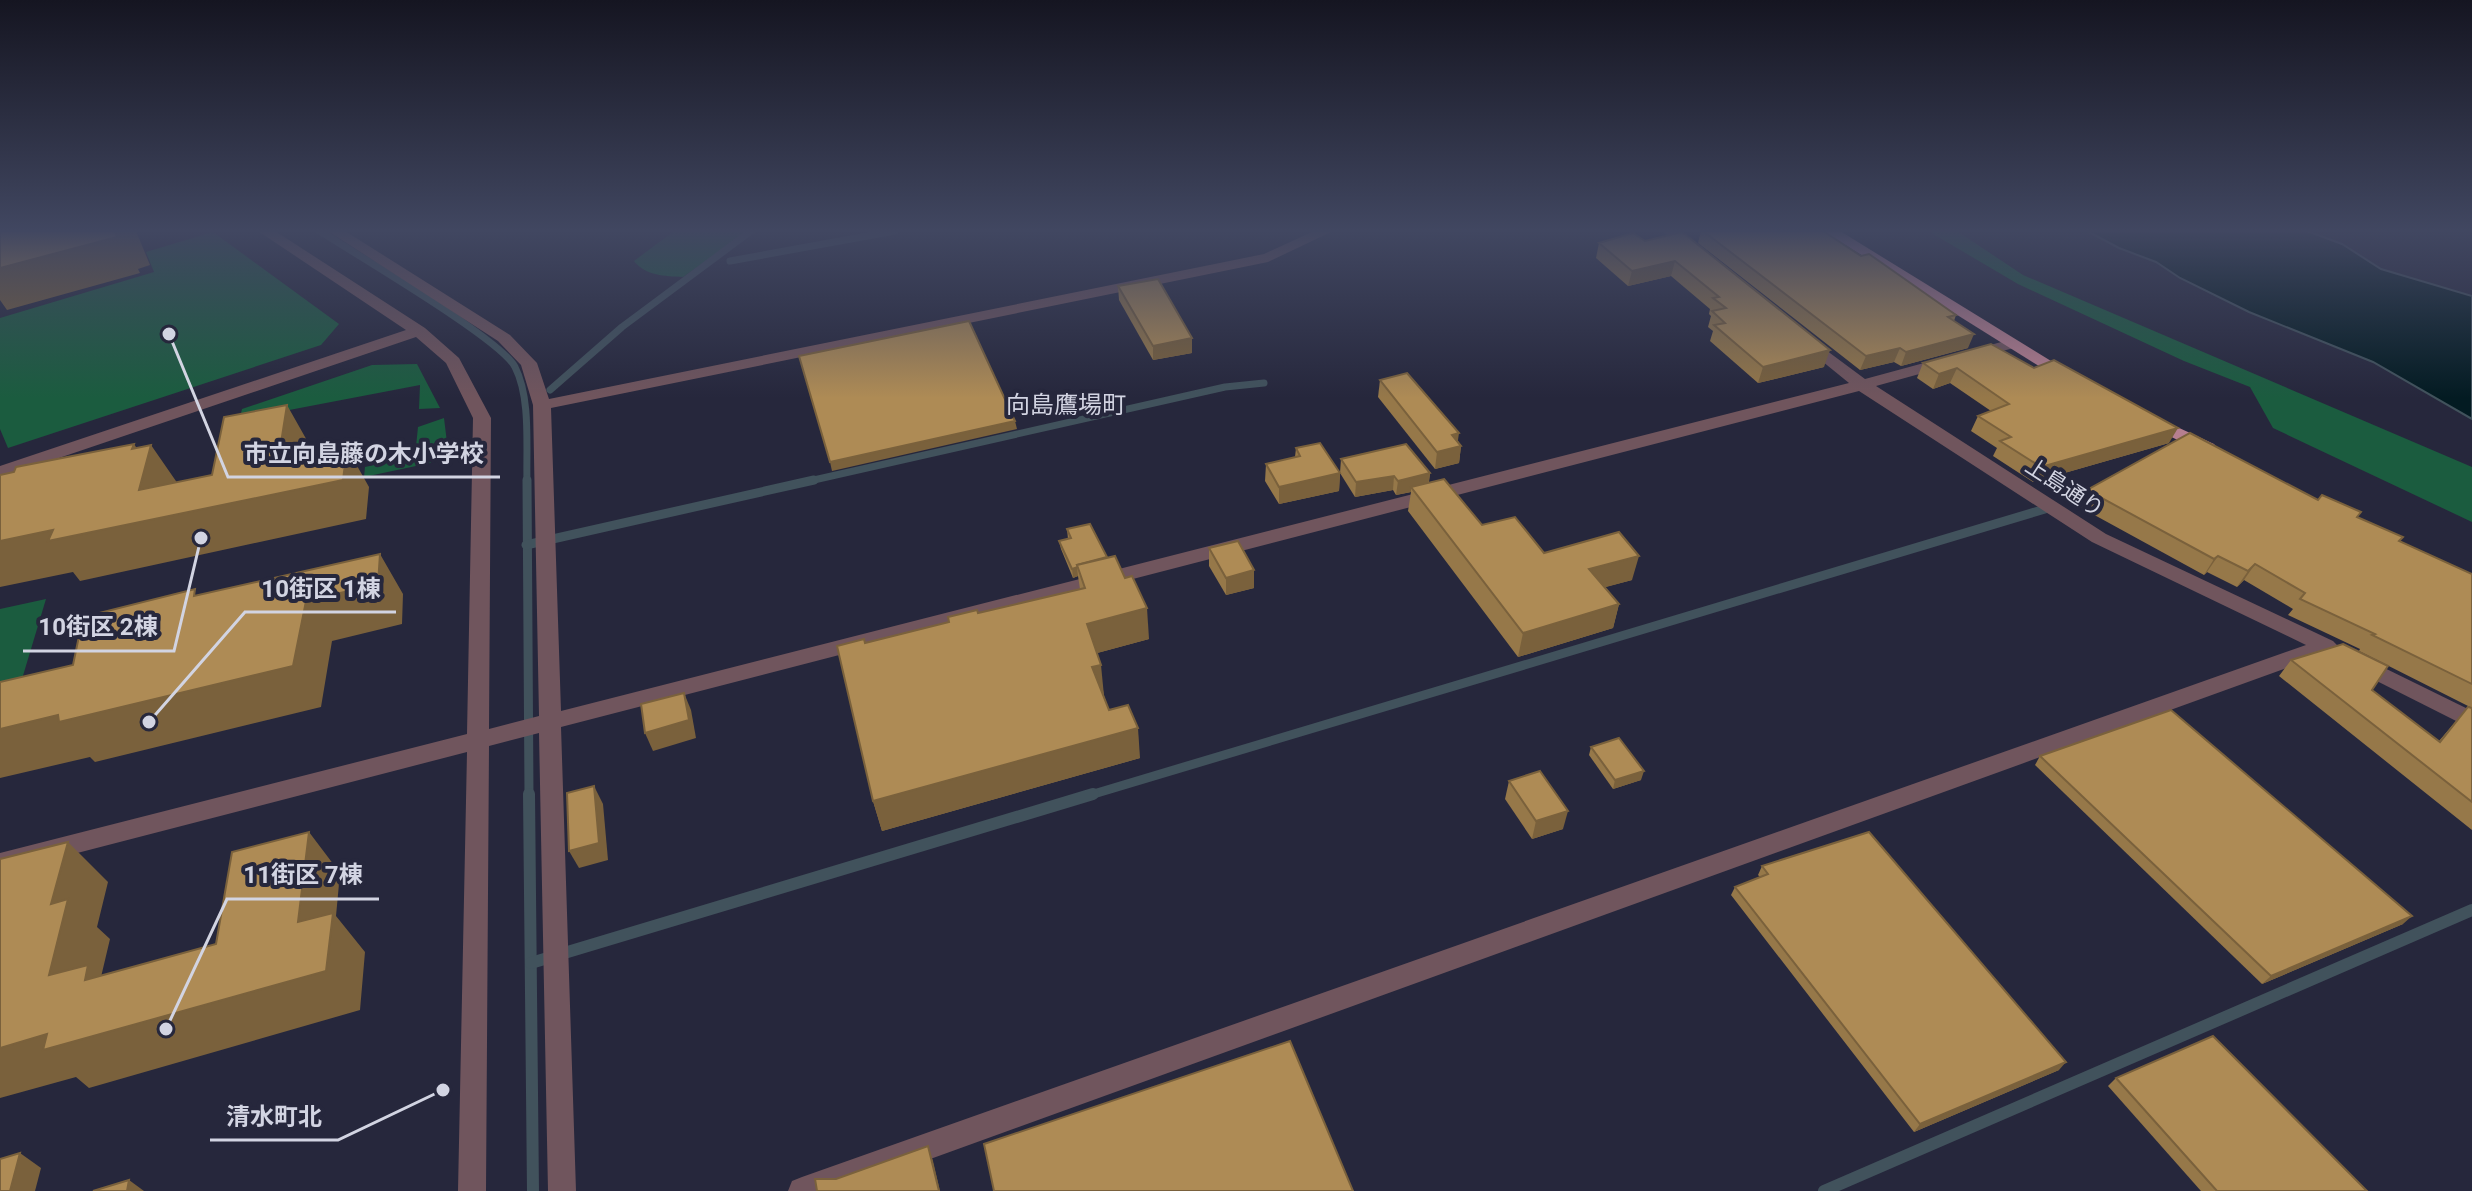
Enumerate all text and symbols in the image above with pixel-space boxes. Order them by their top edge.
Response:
district label: 向島鷹場町 [1006,391,1126,419]
callout: 市立向島藤の木小学校 [228,429,500,477]
text: 市立向島藤の木小学校 [244,440,484,468]
street label: 上島通り [2021,453,2108,522]
callout: 10街区 1棟 [245,564,396,612]
text: 10街区 1棟 [261,575,381,603]
callout: 10街区 2棟 [23,603,174,651]
text: 10街区 2棟 [38,613,158,641]
callout: 11街区 7棟 [227,851,379,899]
text: 11街区 7棟 [243,861,363,889]
callout: 清水町北 [210,1092,338,1140]
text: 清水町北 [226,1103,322,1131]

